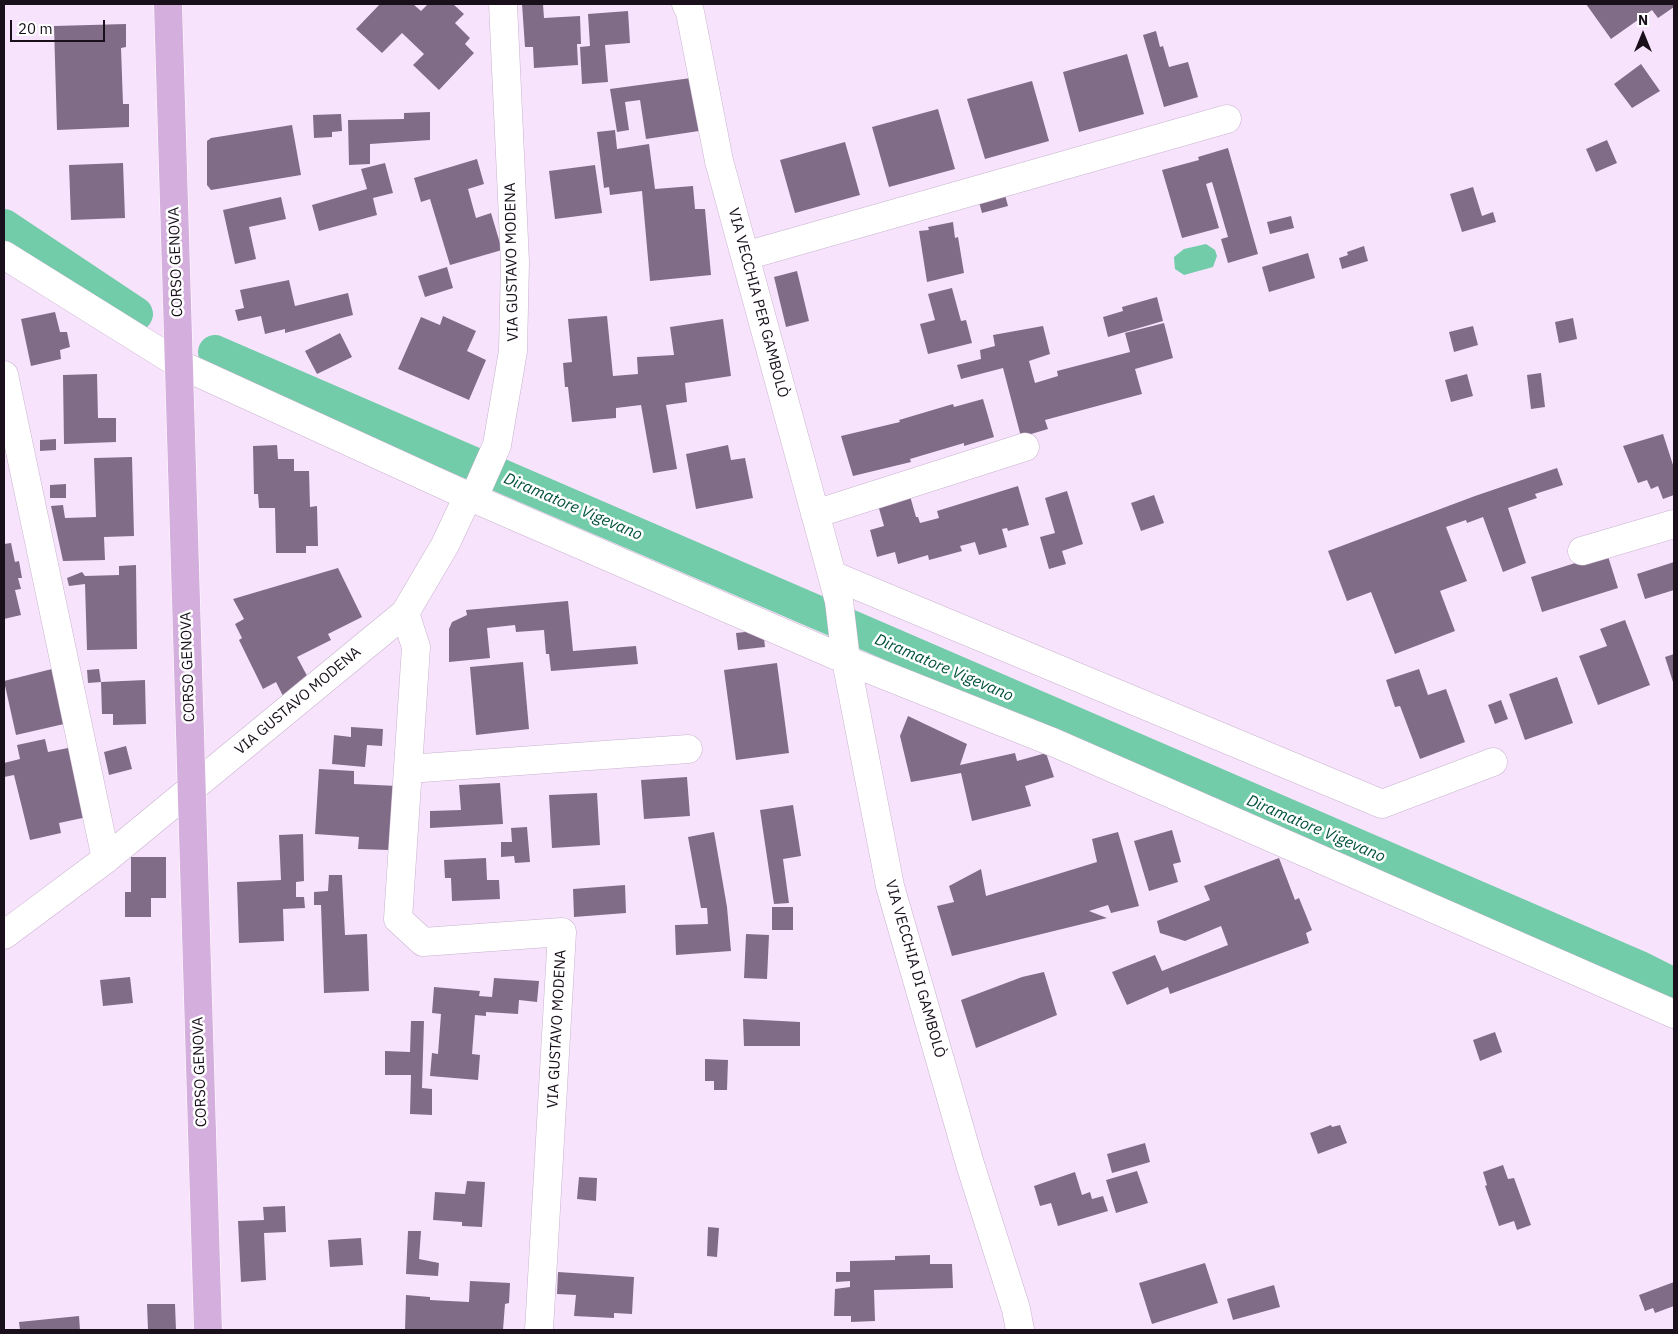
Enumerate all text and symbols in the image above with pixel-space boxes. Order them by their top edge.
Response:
scale bar [12,10,108,42]
north arrow [1618,10,1668,60]
text: N [1638,11,1648,29]
text: 20 m [18,19,53,38]
street label: VIA GUSTAVO MODENA [502,182,522,342]
street label: CORSO GENOVA [165,206,187,318]
street label: VIA VECCHIA PER GAMBOLÒ [724,206,792,400]
water label: Diramatore Vigevano [501,469,645,545]
street label: CORSO GENOVA [177,611,199,723]
water label: Diramatore Vigevano [872,630,1016,706]
street label: VIA GUSTAVO MODENA [231,643,365,759]
water label: Diramatore Vigevano [1244,791,1388,867]
street label: VIA VECCHIA DI GAMBOLÒ [881,878,949,1060]
street label: VIA GUSTAVO MODENA [544,949,570,1109]
street label: CORSO GENOVA [189,1016,211,1128]

